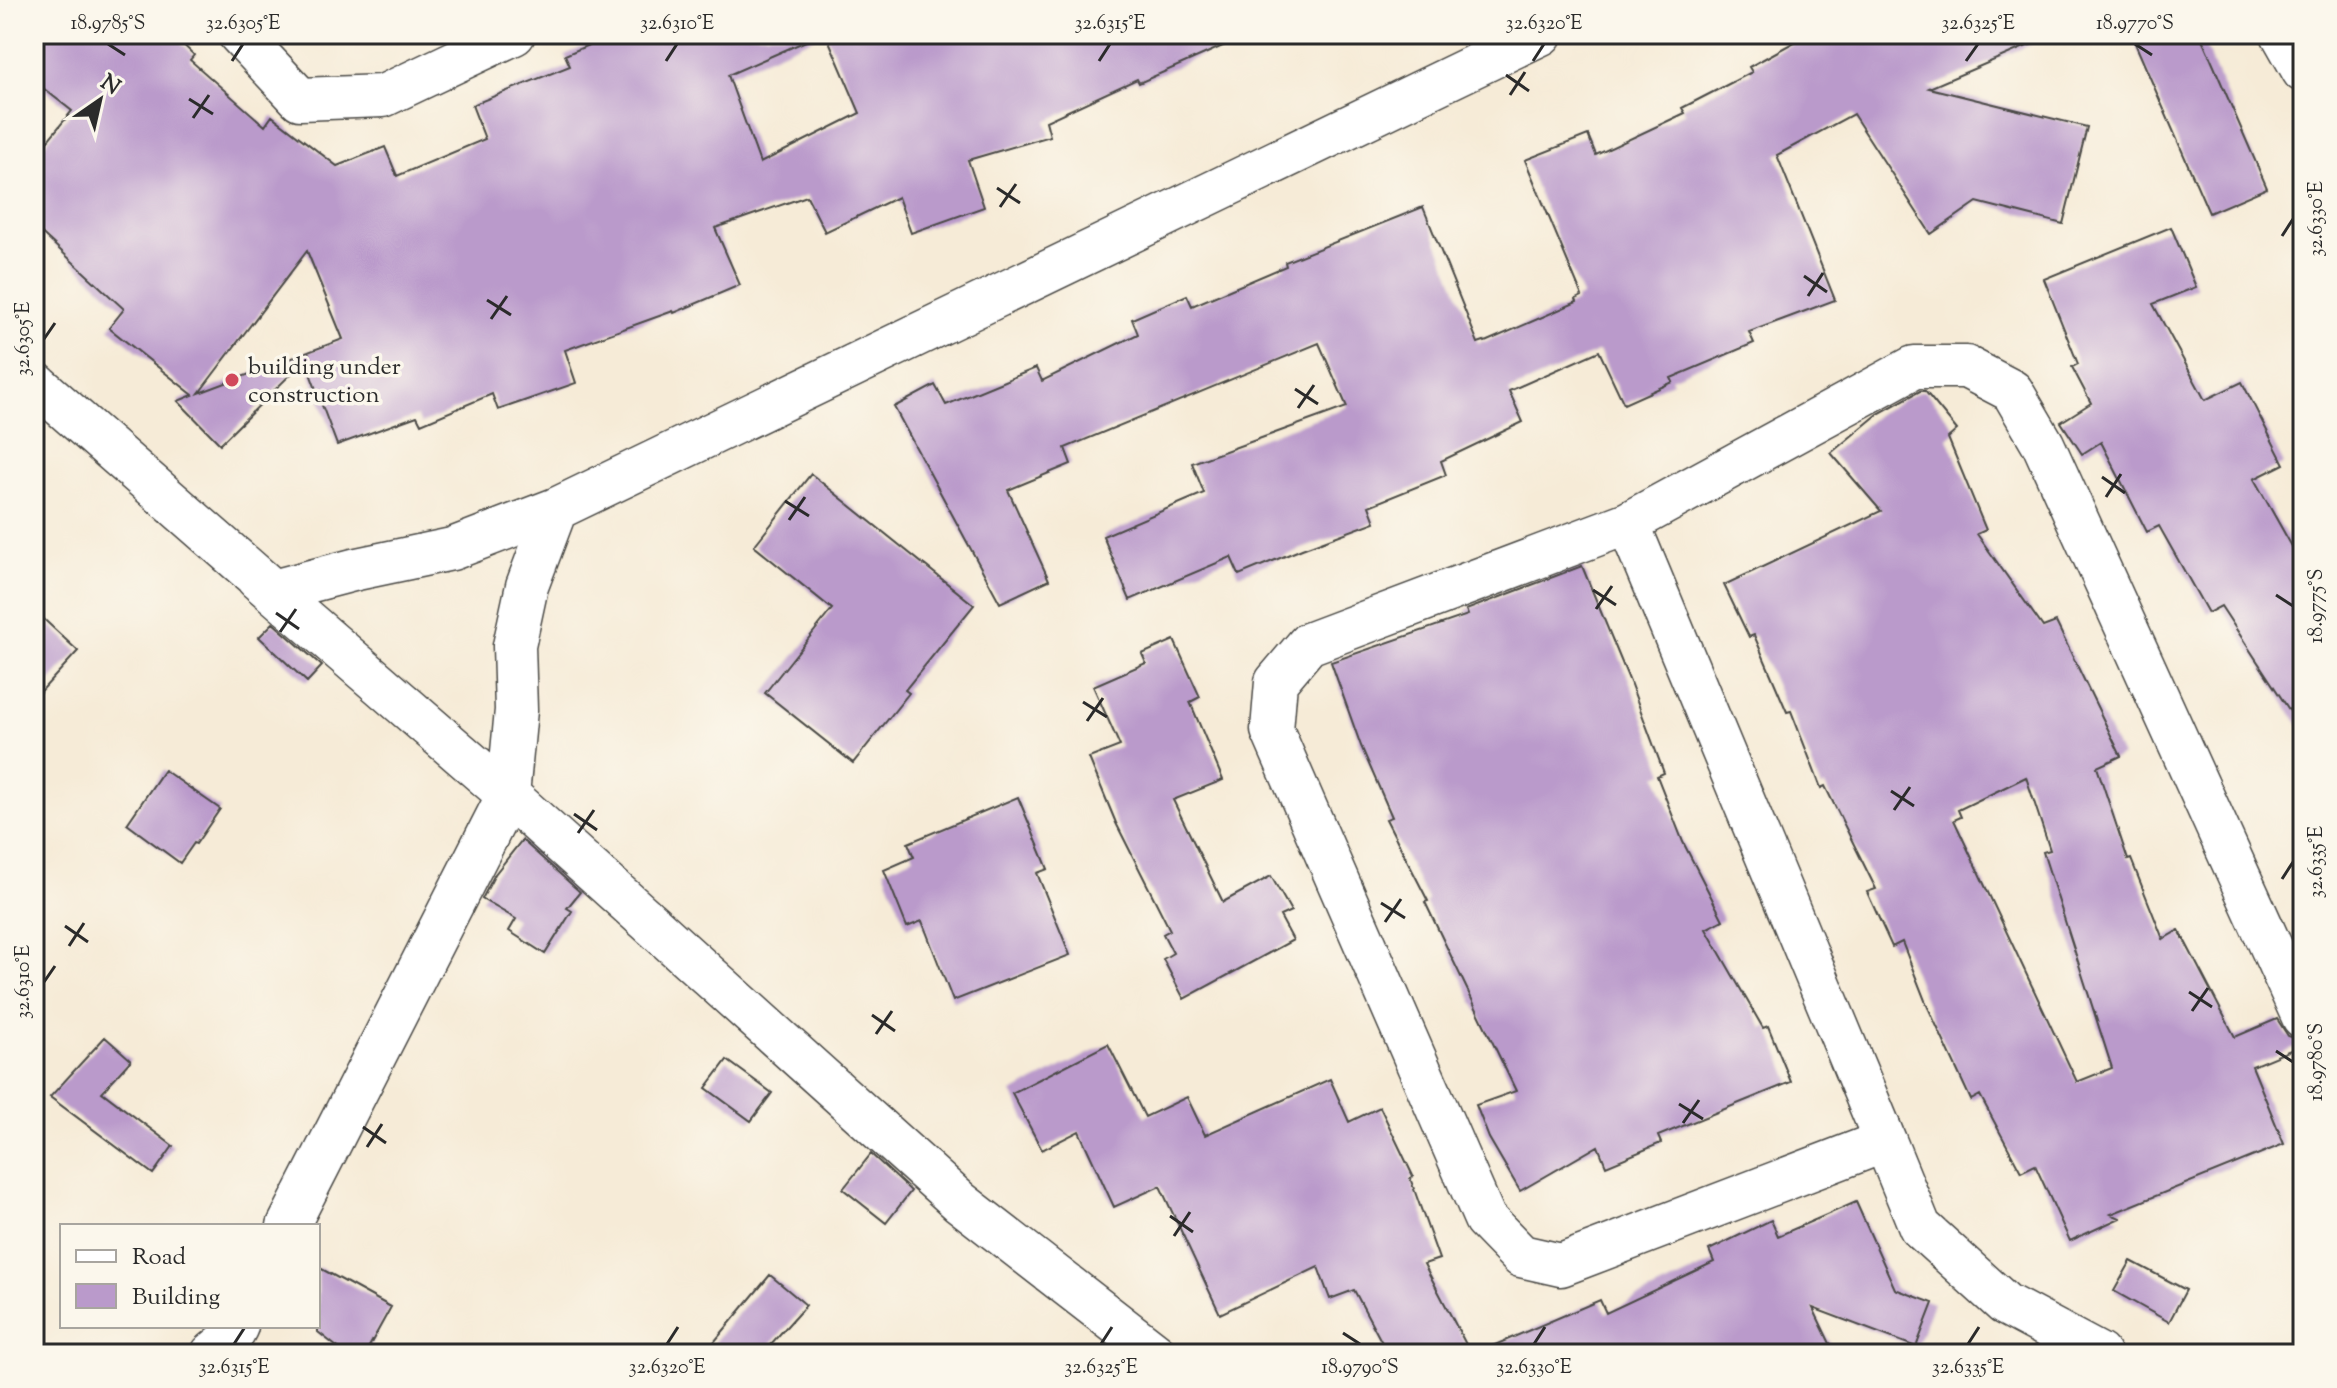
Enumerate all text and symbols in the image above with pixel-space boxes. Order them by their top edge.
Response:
text: 18.9785°S [71,10,145,39]
text: 32.6305°E [206,10,280,39]
text: 32.6310°E [640,10,714,39]
text: 32.6315°E [1075,10,1146,39]
text: 32.6320°E [1506,10,1582,39]
text: 32.6325°E [1941,10,2015,39]
text: 18.9770°S [2096,10,2174,39]
north arrow [60,60,140,140]
text: N [93,68,126,104]
text: 32.6330°E [2303,181,2332,257]
text: 32.6305°E [10,302,39,376]
place label: building under construction [248,351,401,413]
marker: building under construction [223,371,241,389]
text: 18.9775°S [2303,569,2332,643]
text: 32.6335°E [2303,826,2332,898]
text: 32.6310°E [10,945,39,1019]
text: 18.9780°S [2303,1023,2332,1101]
legend [60,1224,320,1328]
text: Road [132,1241,186,1275]
text: Building [132,1281,221,1315]
text: 32.6315°E [199,1354,270,1383]
text: 32.6320°E [629,1354,705,1383]
text: 32.6325°E [1064,1354,1138,1383]
text: 18.9790°S [1321,1354,1399,1383]
text: 32.6330°E [1496,1354,1572,1383]
text: 32.6335°E [1932,1354,2004,1383]

